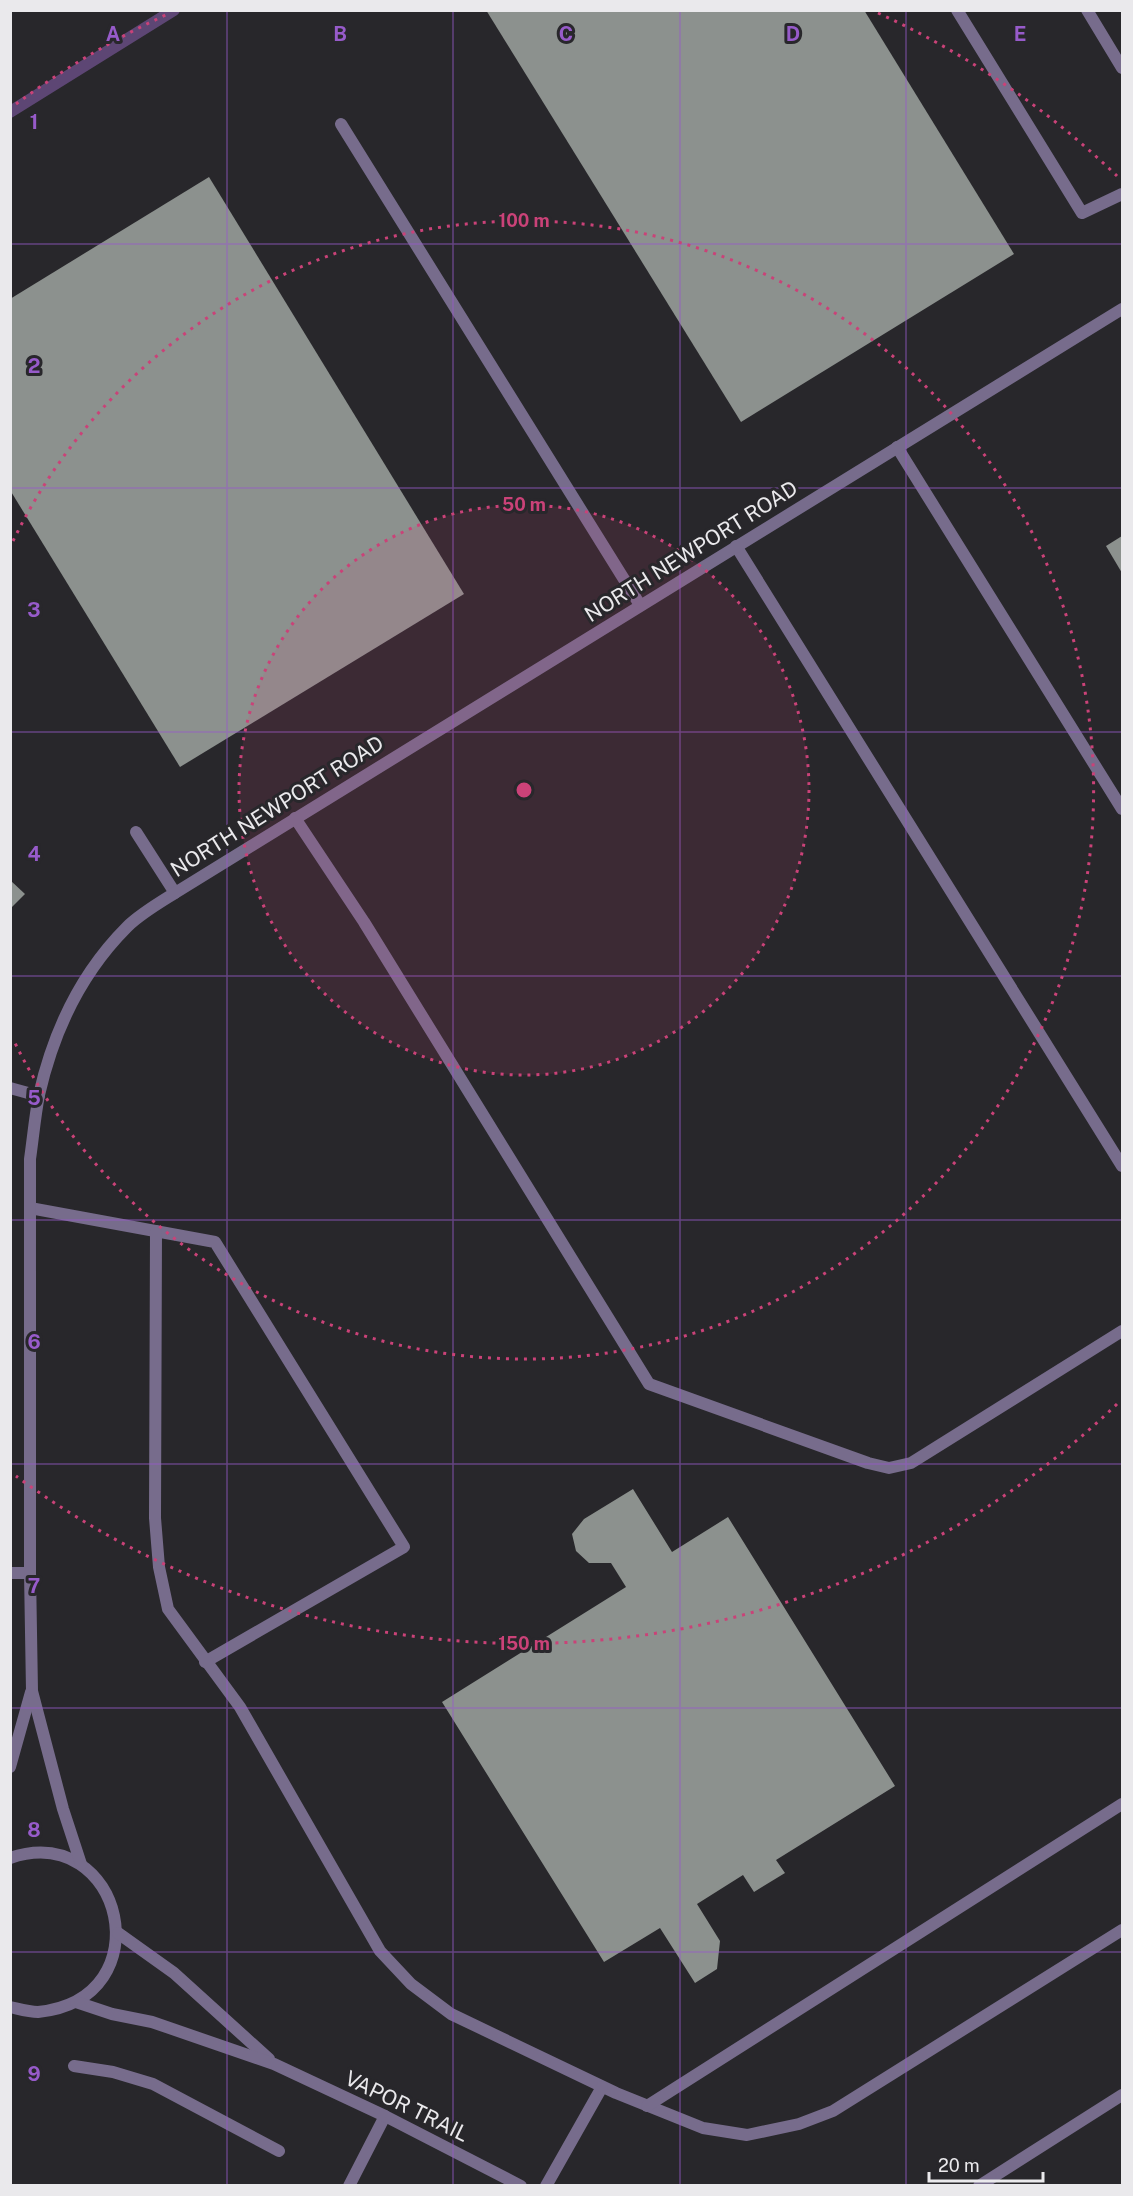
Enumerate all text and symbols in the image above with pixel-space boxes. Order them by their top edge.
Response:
text: A [106,22,120,46]
text: B [333,22,347,46]
text: C [559,22,573,46]
text: D [786,22,800,46]
text: E [1014,22,1026,46]
text: 1 [30,110,38,134]
text: 100 m [498,210,550,231]
text: 2 [28,354,40,378]
street label: NORTH NEWPORT ROAD [580,475,802,627]
text: 50 m [502,494,546,515]
text: 3 [27,598,41,622]
street label: NORTH NEWPORT ROAD [166,730,388,882]
centre of rings [514,780,534,800]
text: 4 [27,842,41,866]
text: 5 [27,1086,41,1110]
text: 6 [27,1330,41,1354]
text: 7 [28,1574,40,1598]
text: 150 m [498,1633,550,1654]
text: 8 [27,1818,41,1842]
text: 9 [27,2062,41,2086]
street label: VAPOR TRAIL [341,2065,473,2147]
scale bar [929,2145,1043,2183]
text: 20 m [938,2155,980,2176]

